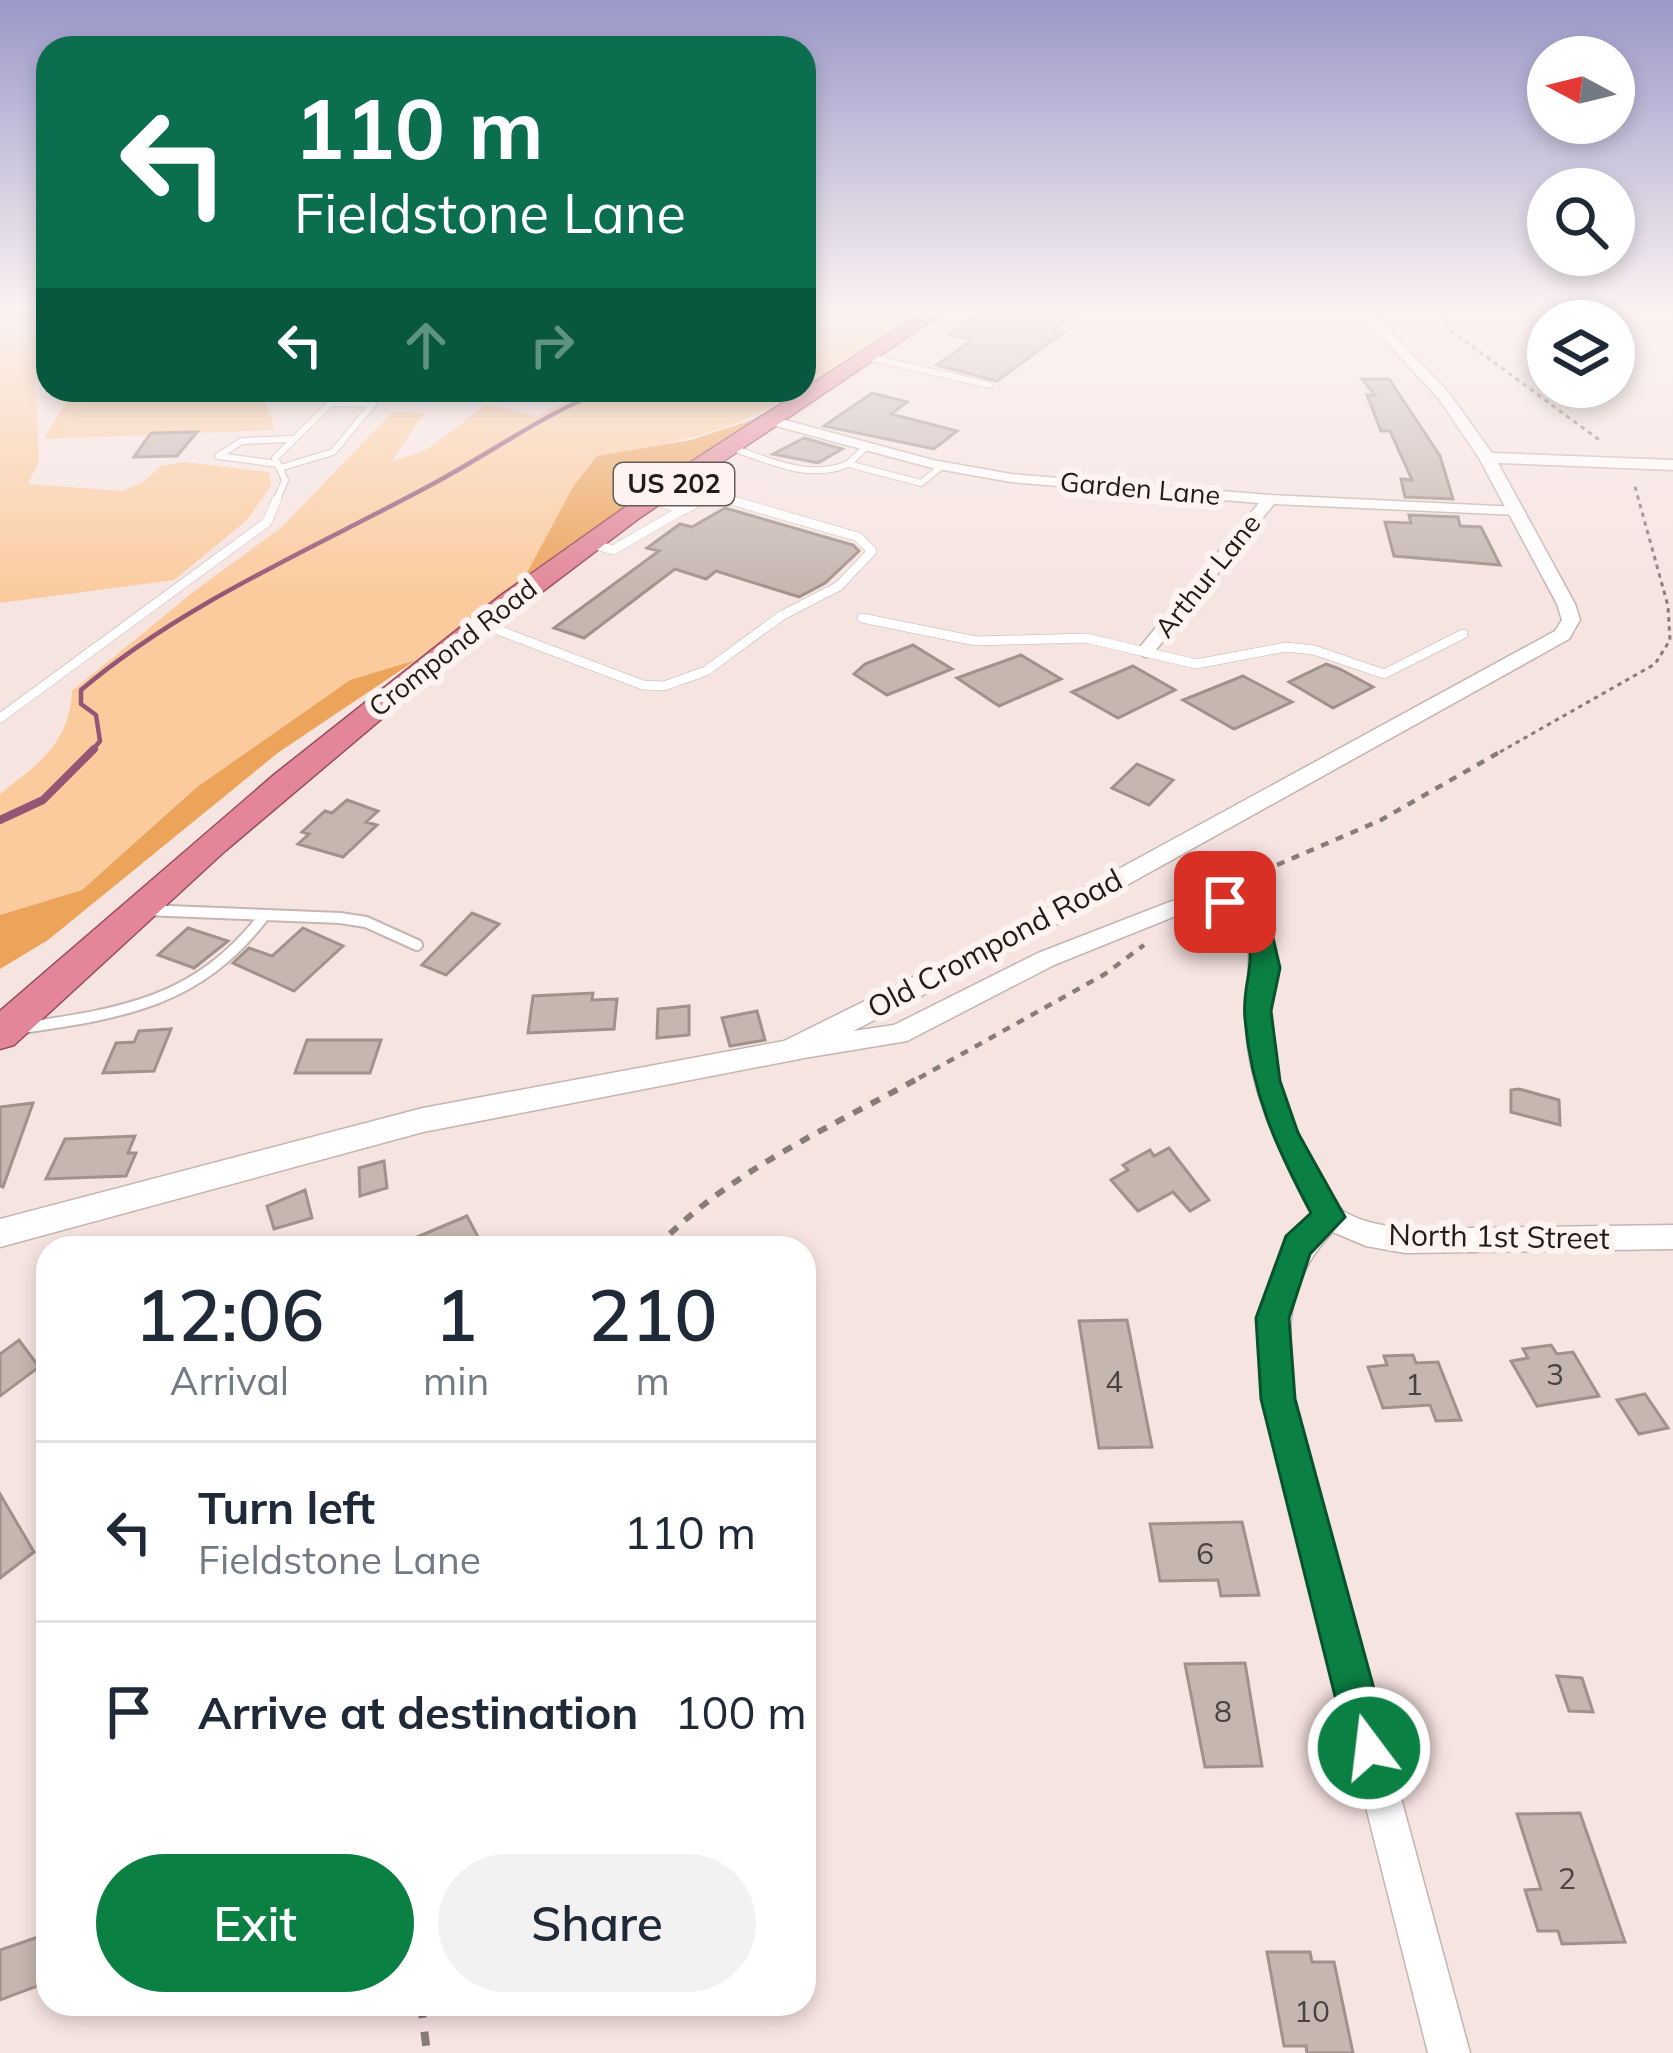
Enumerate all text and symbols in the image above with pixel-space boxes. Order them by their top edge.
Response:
north arrow [1527,36,1635,144]
map controls [1527,36,1635,408]
text: 110 m [294,75,544,180]
icon: left [96,84,252,240]
button: search [1527,168,1635,276]
text: Fieldstone Lane [294,179,686,247]
button: layers [1527,300,1635,408]
icon: left [267,312,333,378]
icon: ahead [393,312,459,378]
icon: right [519,312,585,378]
road number: US 202 [614,463,734,505]
street label: Garden Lane [1059,464,1222,512]
street label: Arthur Lane [1147,507,1267,644]
street label: Crompond Road [361,571,543,723]
pin [1174,851,1276,953]
street label: Old Crompond Road [861,860,1128,1026]
icon: arrive [1192,869,1258,935]
street label: North 1st Street [1388,1215,1610,1257]
text: 12:06 [135,1269,324,1359]
text: 1 [435,1269,478,1359]
text: 210 [588,1269,717,1359]
house number: 3 [1546,1355,1564,1393]
text: Arrival [170,1356,289,1405]
text: min [423,1356,489,1405]
text: m [636,1356,670,1405]
house number: 4 [1105,1362,1123,1400]
house number: 1 [1405,1365,1423,1403]
text: Turn left [198,1479,375,1535]
icon: left [96,1499,162,1565]
text: 110 m [624,1504,756,1560]
house number: 6 [1196,1534,1214,1572]
text: Fieldstone Lane [198,1535,481,1584]
icon: arrive [96,1679,162,1745]
text: Arrive at destination [198,1684,638,1740]
text: 100 m [674,1684,807,1740]
position arrow [1306,1685,1432,1811]
house number: 8 [1214,1692,1232,1730]
button: Exit [96,1854,414,1992]
button: Share [438,1854,756,1992]
house number: 2 [1558,1859,1576,1897]
house number: 10 [1294,1992,1330,2030]

